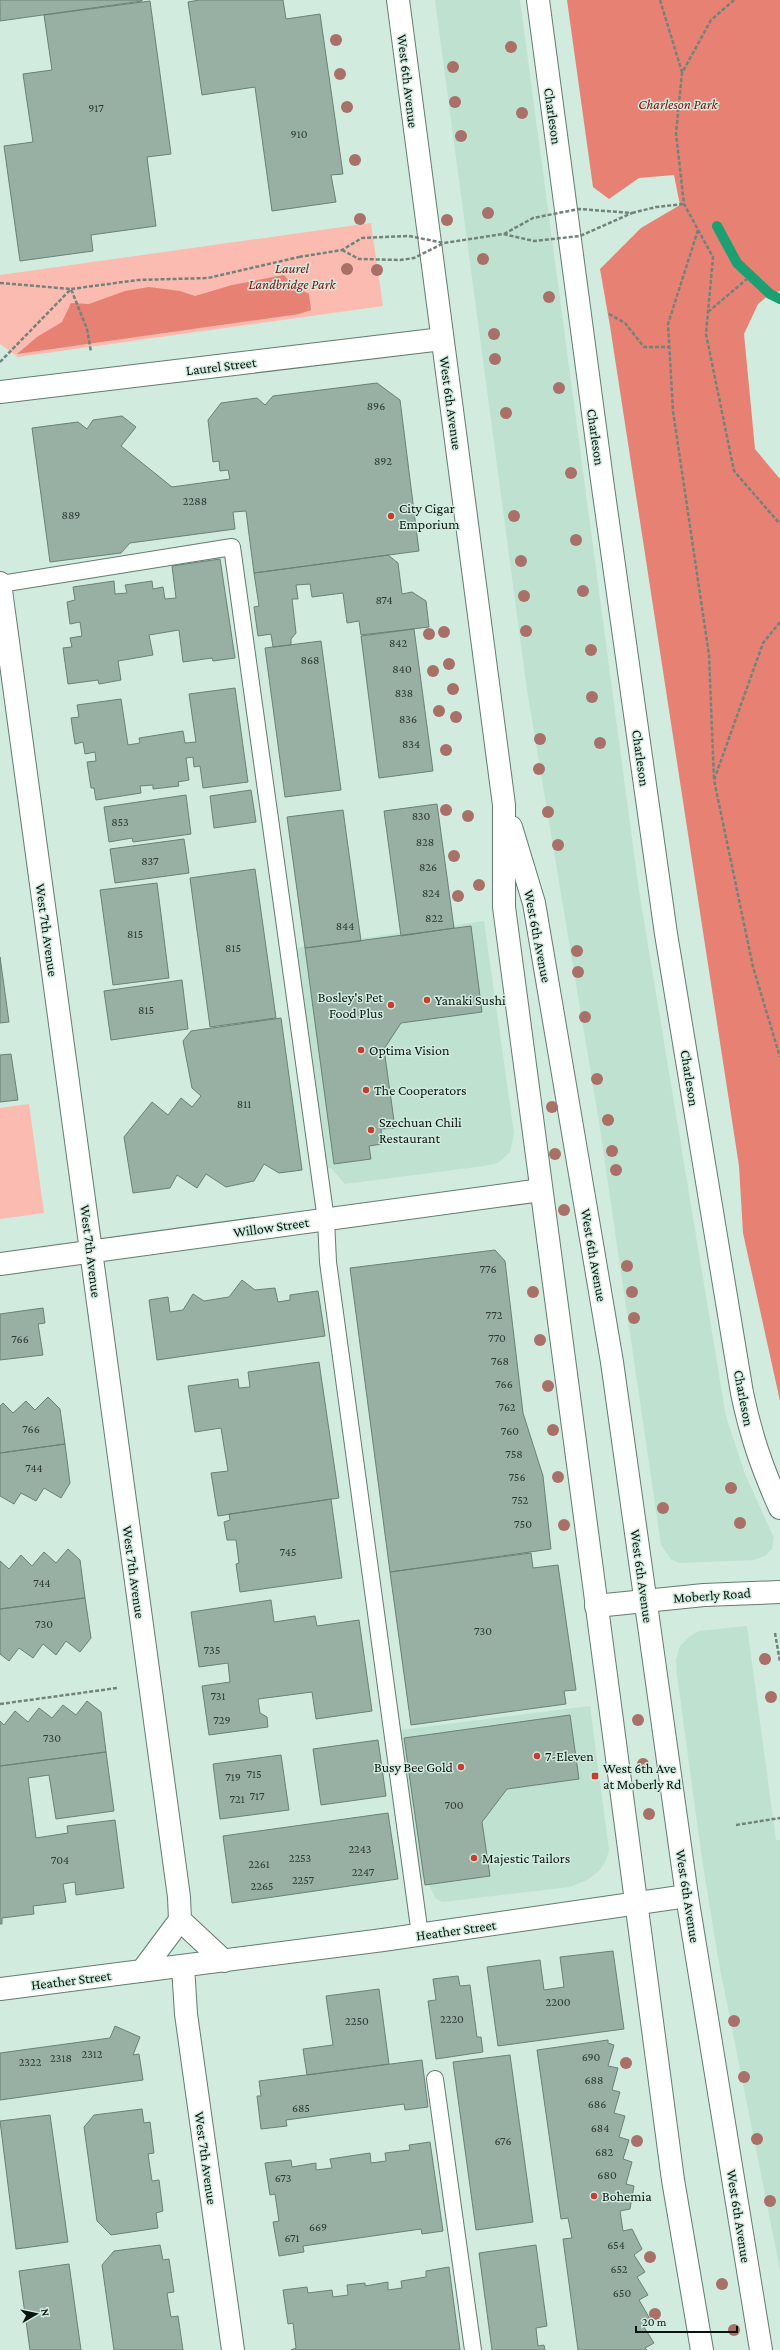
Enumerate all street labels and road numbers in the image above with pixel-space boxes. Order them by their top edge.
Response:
street label: West 6th Avenue [394,33,422,129]
street label: Charleson [541,87,565,146]
street label: Laurel Street [185,354,257,378]
street label: West 6th Avenue [437,355,465,451]
street label: Charleson [584,408,608,467]
street label: Charleson [629,729,653,788]
street label: West 7th Avenue [33,883,61,977]
street label: West 6th Avenue [521,888,555,984]
street label: Charleson [678,1049,702,1108]
street label: West 7th Avenue [77,1204,105,1298]
street label: West 6th Avenue [578,1207,610,1303]
street label: Willow Street [232,1214,310,1240]
street label: Charleson [731,1369,757,1428]
street label: West 7th Avenue [120,1525,148,1619]
street label: West 6th Avenue [628,1528,656,1624]
street label: Moberly Road [673,1584,752,1606]
street label: West 6th Avenue [673,1848,703,1944]
street label: Heather Street [415,1916,497,1944]
street label: Heather Street [30,1967,112,1993]
street label: West 7th Avenue [192,2111,220,2205]
street label: West 6th Avenue [724,2168,754,2264]

